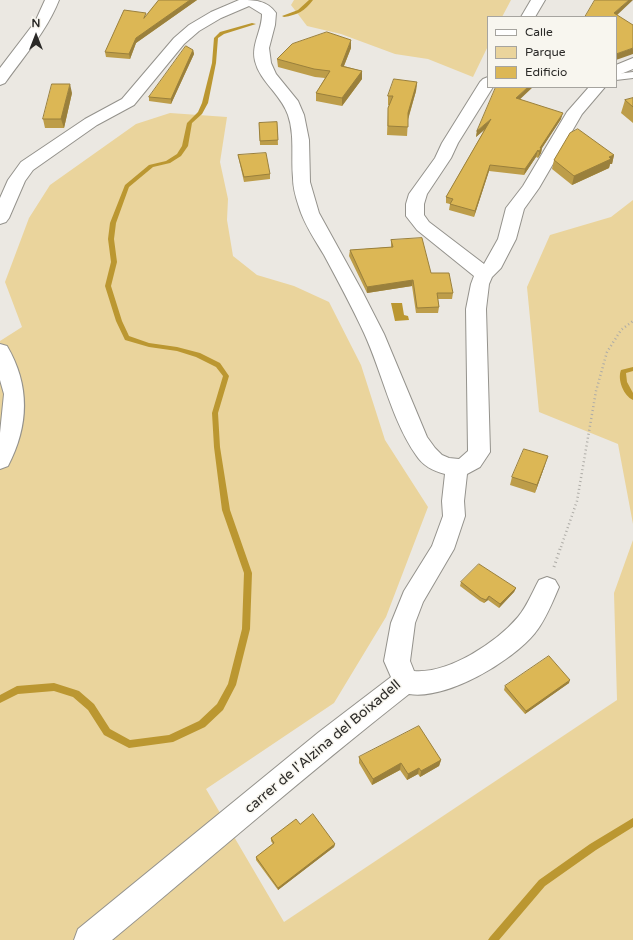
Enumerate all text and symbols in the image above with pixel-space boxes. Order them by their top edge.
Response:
north arrow [16,16,56,56]
legend [487,16,617,88]
text: N [32,17,40,30]
text: Calle [525,25,553,39]
text: Parque [525,45,566,59]
text: Edificio [525,65,567,79]
street label: carrer de l'Alzina del Boixadell [241,677,405,817]

